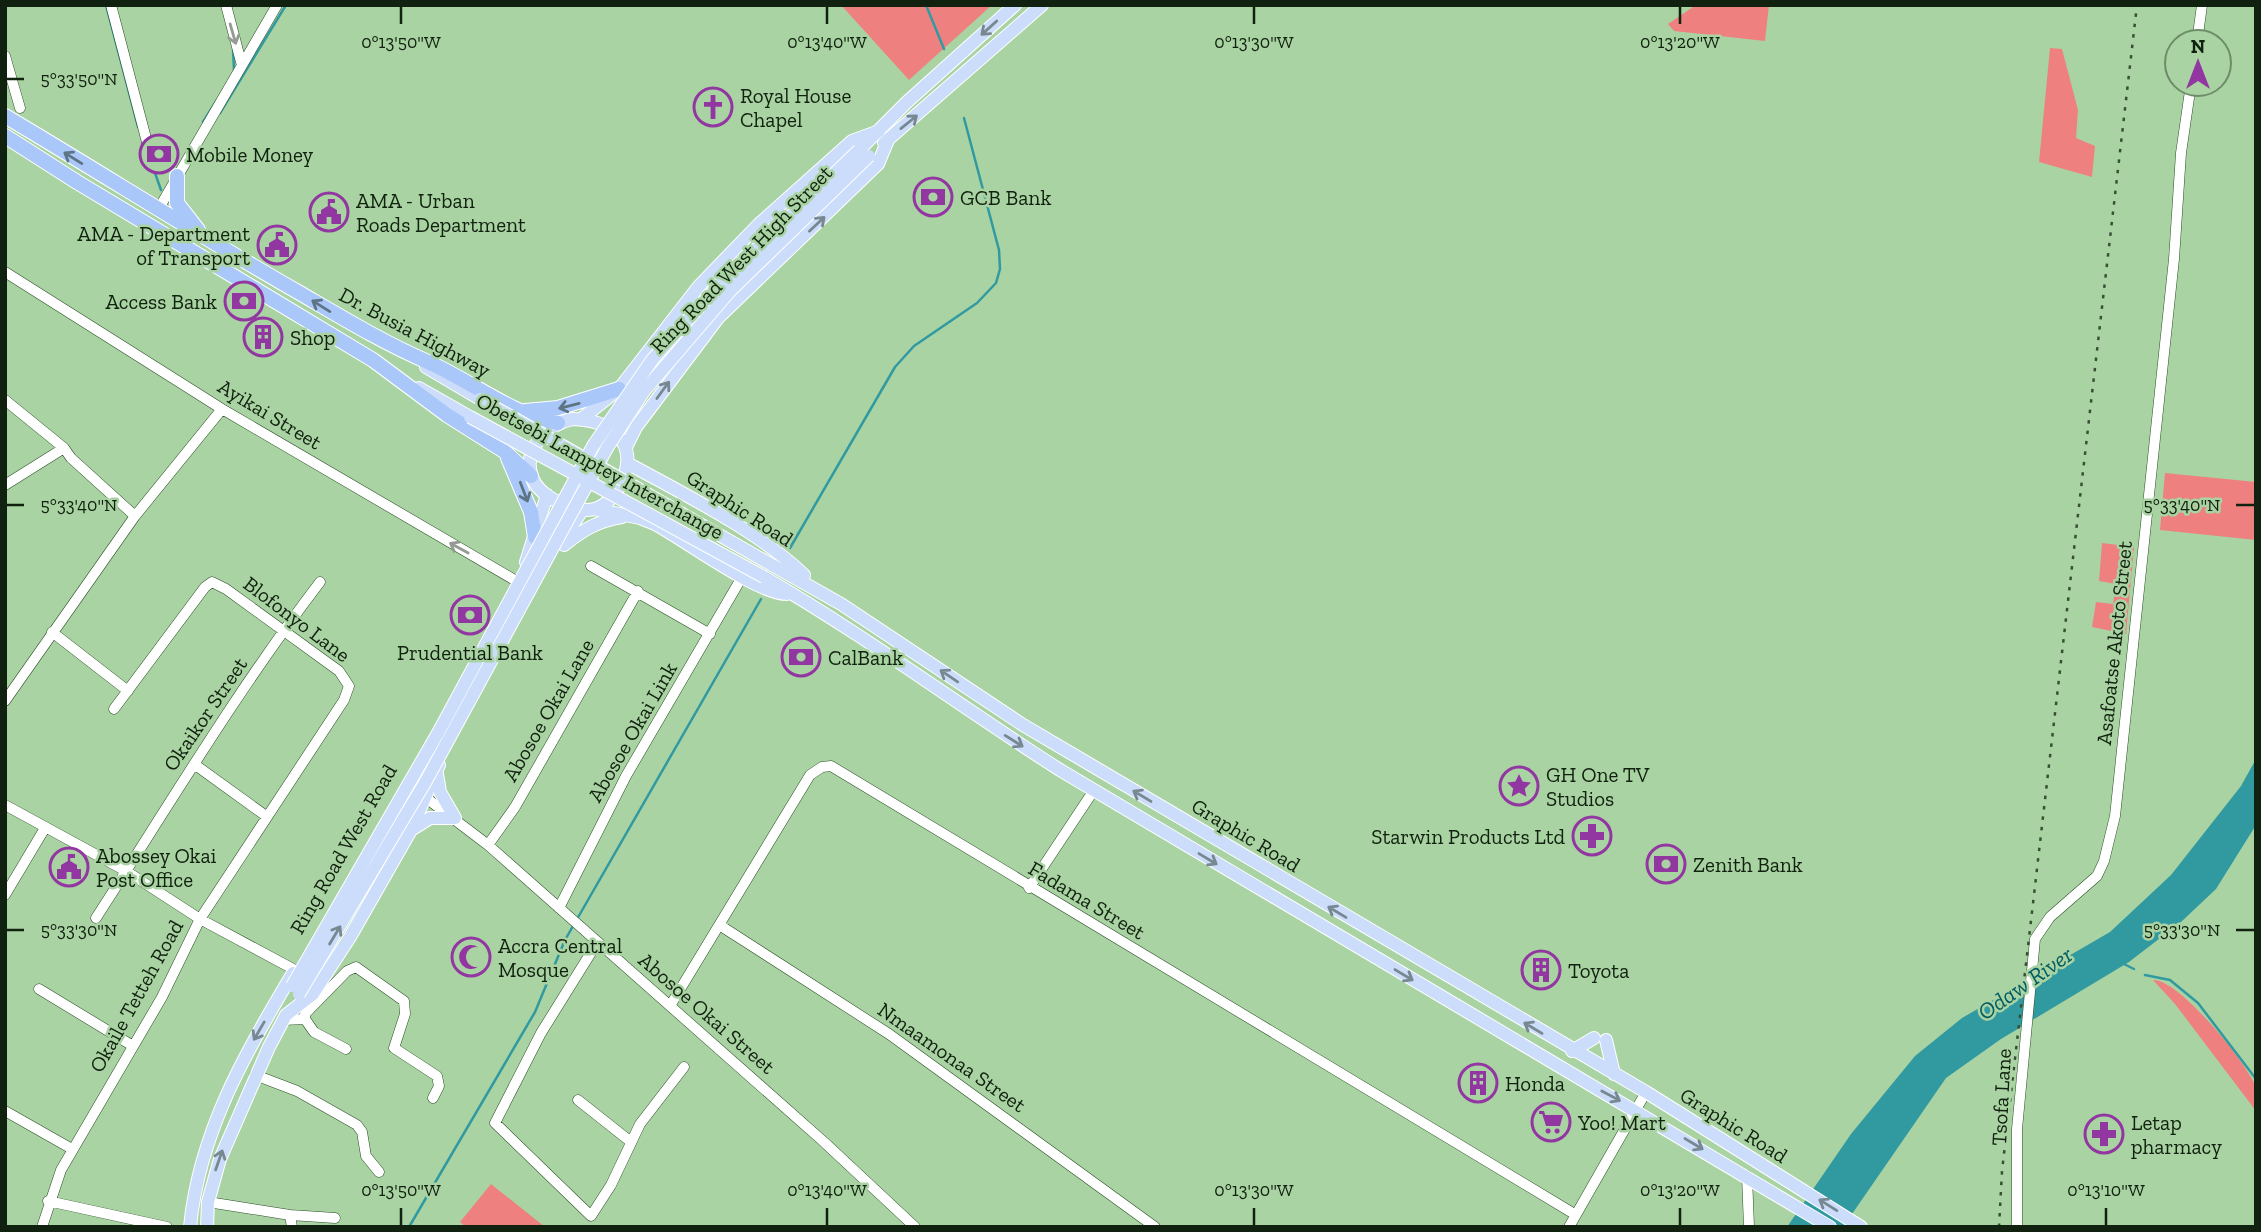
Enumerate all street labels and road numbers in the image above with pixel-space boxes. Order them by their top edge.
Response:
street label: Ring Road West High Street [645,160,837,358]
street label: Dr. Busia Highway [335,282,495,383]
street label: Ayikai Street [214,373,326,455]
street label: Obetsebi Lamptey Interchange [472,387,728,545]
street label: Graphic Road [682,464,798,552]
street label: Asafoatse Akoto Street [2091,540,2137,746]
street label: Blofonyo Lane [239,571,355,667]
street label: Abosoe Okai Lane [497,634,599,786]
street label: Okaikor Street [158,652,252,776]
street label: Abosoe Okai Link [582,658,682,806]
street label: Ring Road West Road [284,759,402,938]
street label: Graphic Road [1187,793,1305,877]
street label: Fadama Street [1024,855,1150,945]
street label: Okaile Tetteh Road [84,915,188,1077]
street label: Abosoe Okai Street [634,947,780,1079]
street label: Nmaamonaa Street [873,997,1031,1117]
street label: Tsofa Lane [1986,1048,2016,1146]
street label: Graphic Road [1676,1082,1793,1168]

